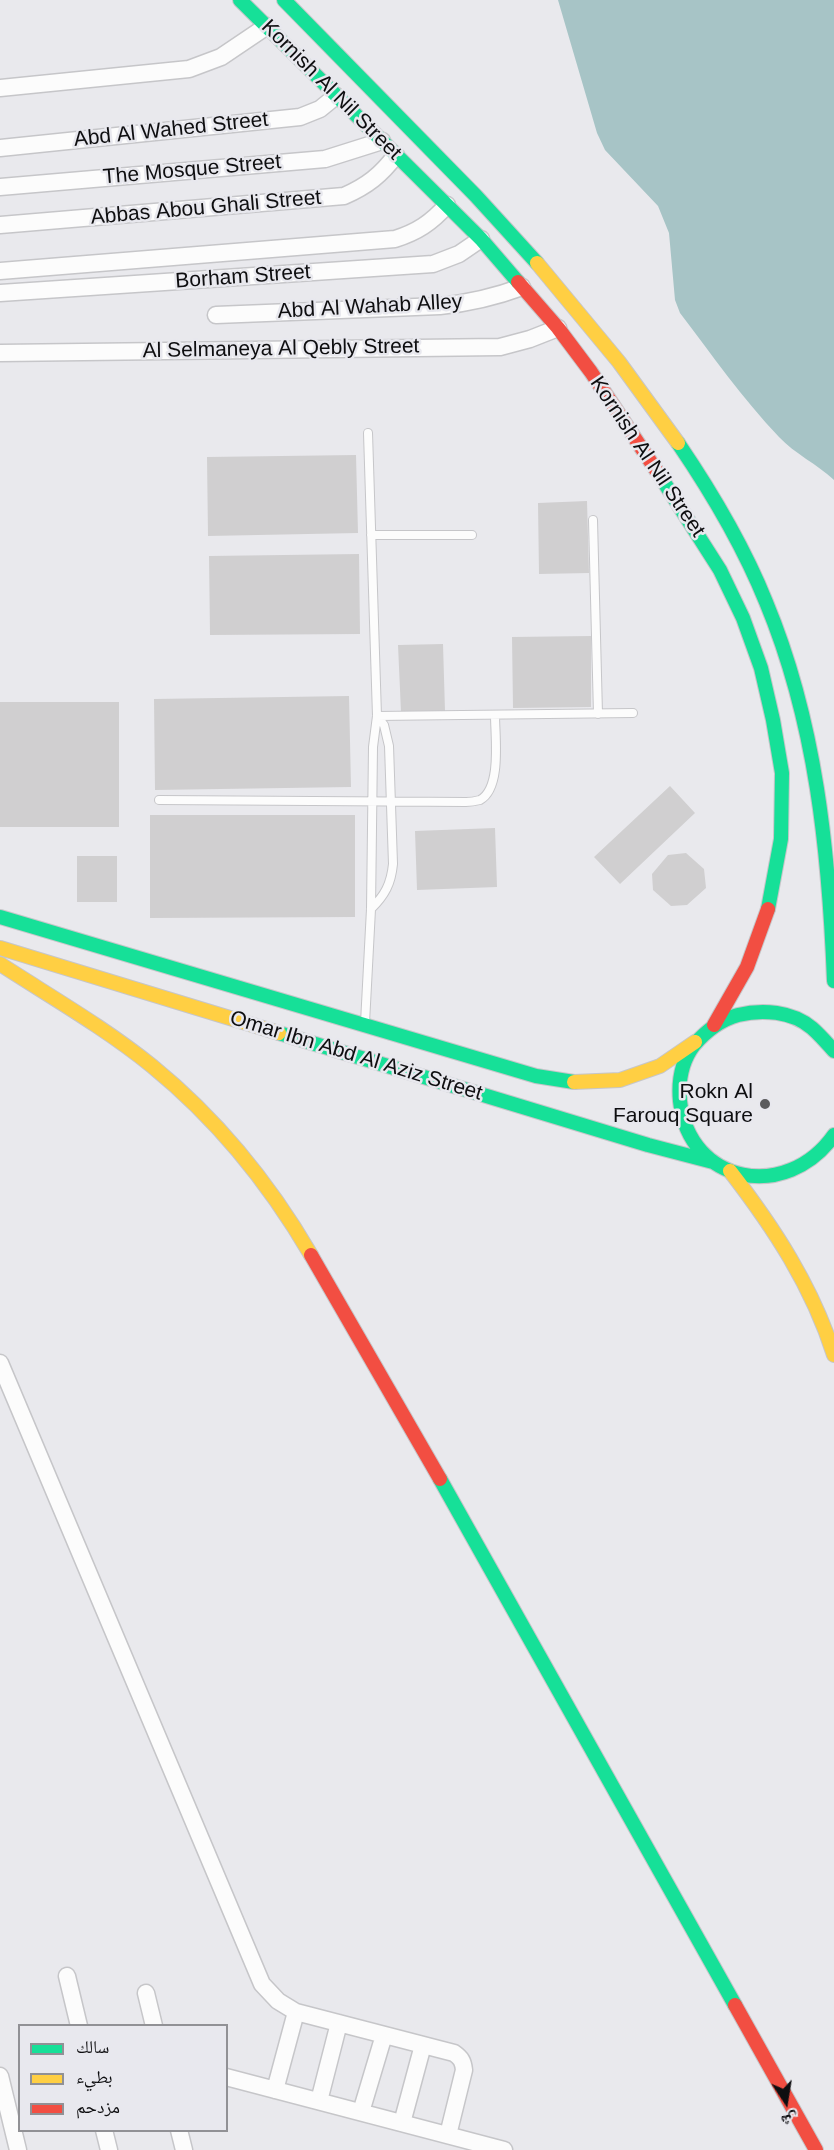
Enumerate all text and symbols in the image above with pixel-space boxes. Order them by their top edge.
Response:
street label: Kornish Al Nil Street [256,15,406,165]
street label: Abd Al Wahed Street [73,107,269,153]
street label: The Mosque Street [102,150,282,190]
street label: Abbas Abou Ghali Street [90,185,322,231]
street label: Borham Street [175,260,311,294]
street label: Abd Al Wahab Alley [277,290,463,324]
street label: Al Selmaneya Al Qebly Street [142,334,420,364]
street label: Kornish Al Nil Street [584,372,710,542]
street label: Omar Ibn Abd Al Aziz Street [227,1006,485,1106]
place label: Rokn Al Farouq Square [613,1079,753,1129]
marker: Rokn Al Farouq Square [758,1097,772,1111]
legend [18,2024,228,2132]
text: سالك [76,2037,109,2057]
text: بطيء [76,2067,113,2087]
north arrow [756,2072,816,2132]
text: مزدحم [76,2097,120,2117]
text: ش [780,2110,800,2130]

